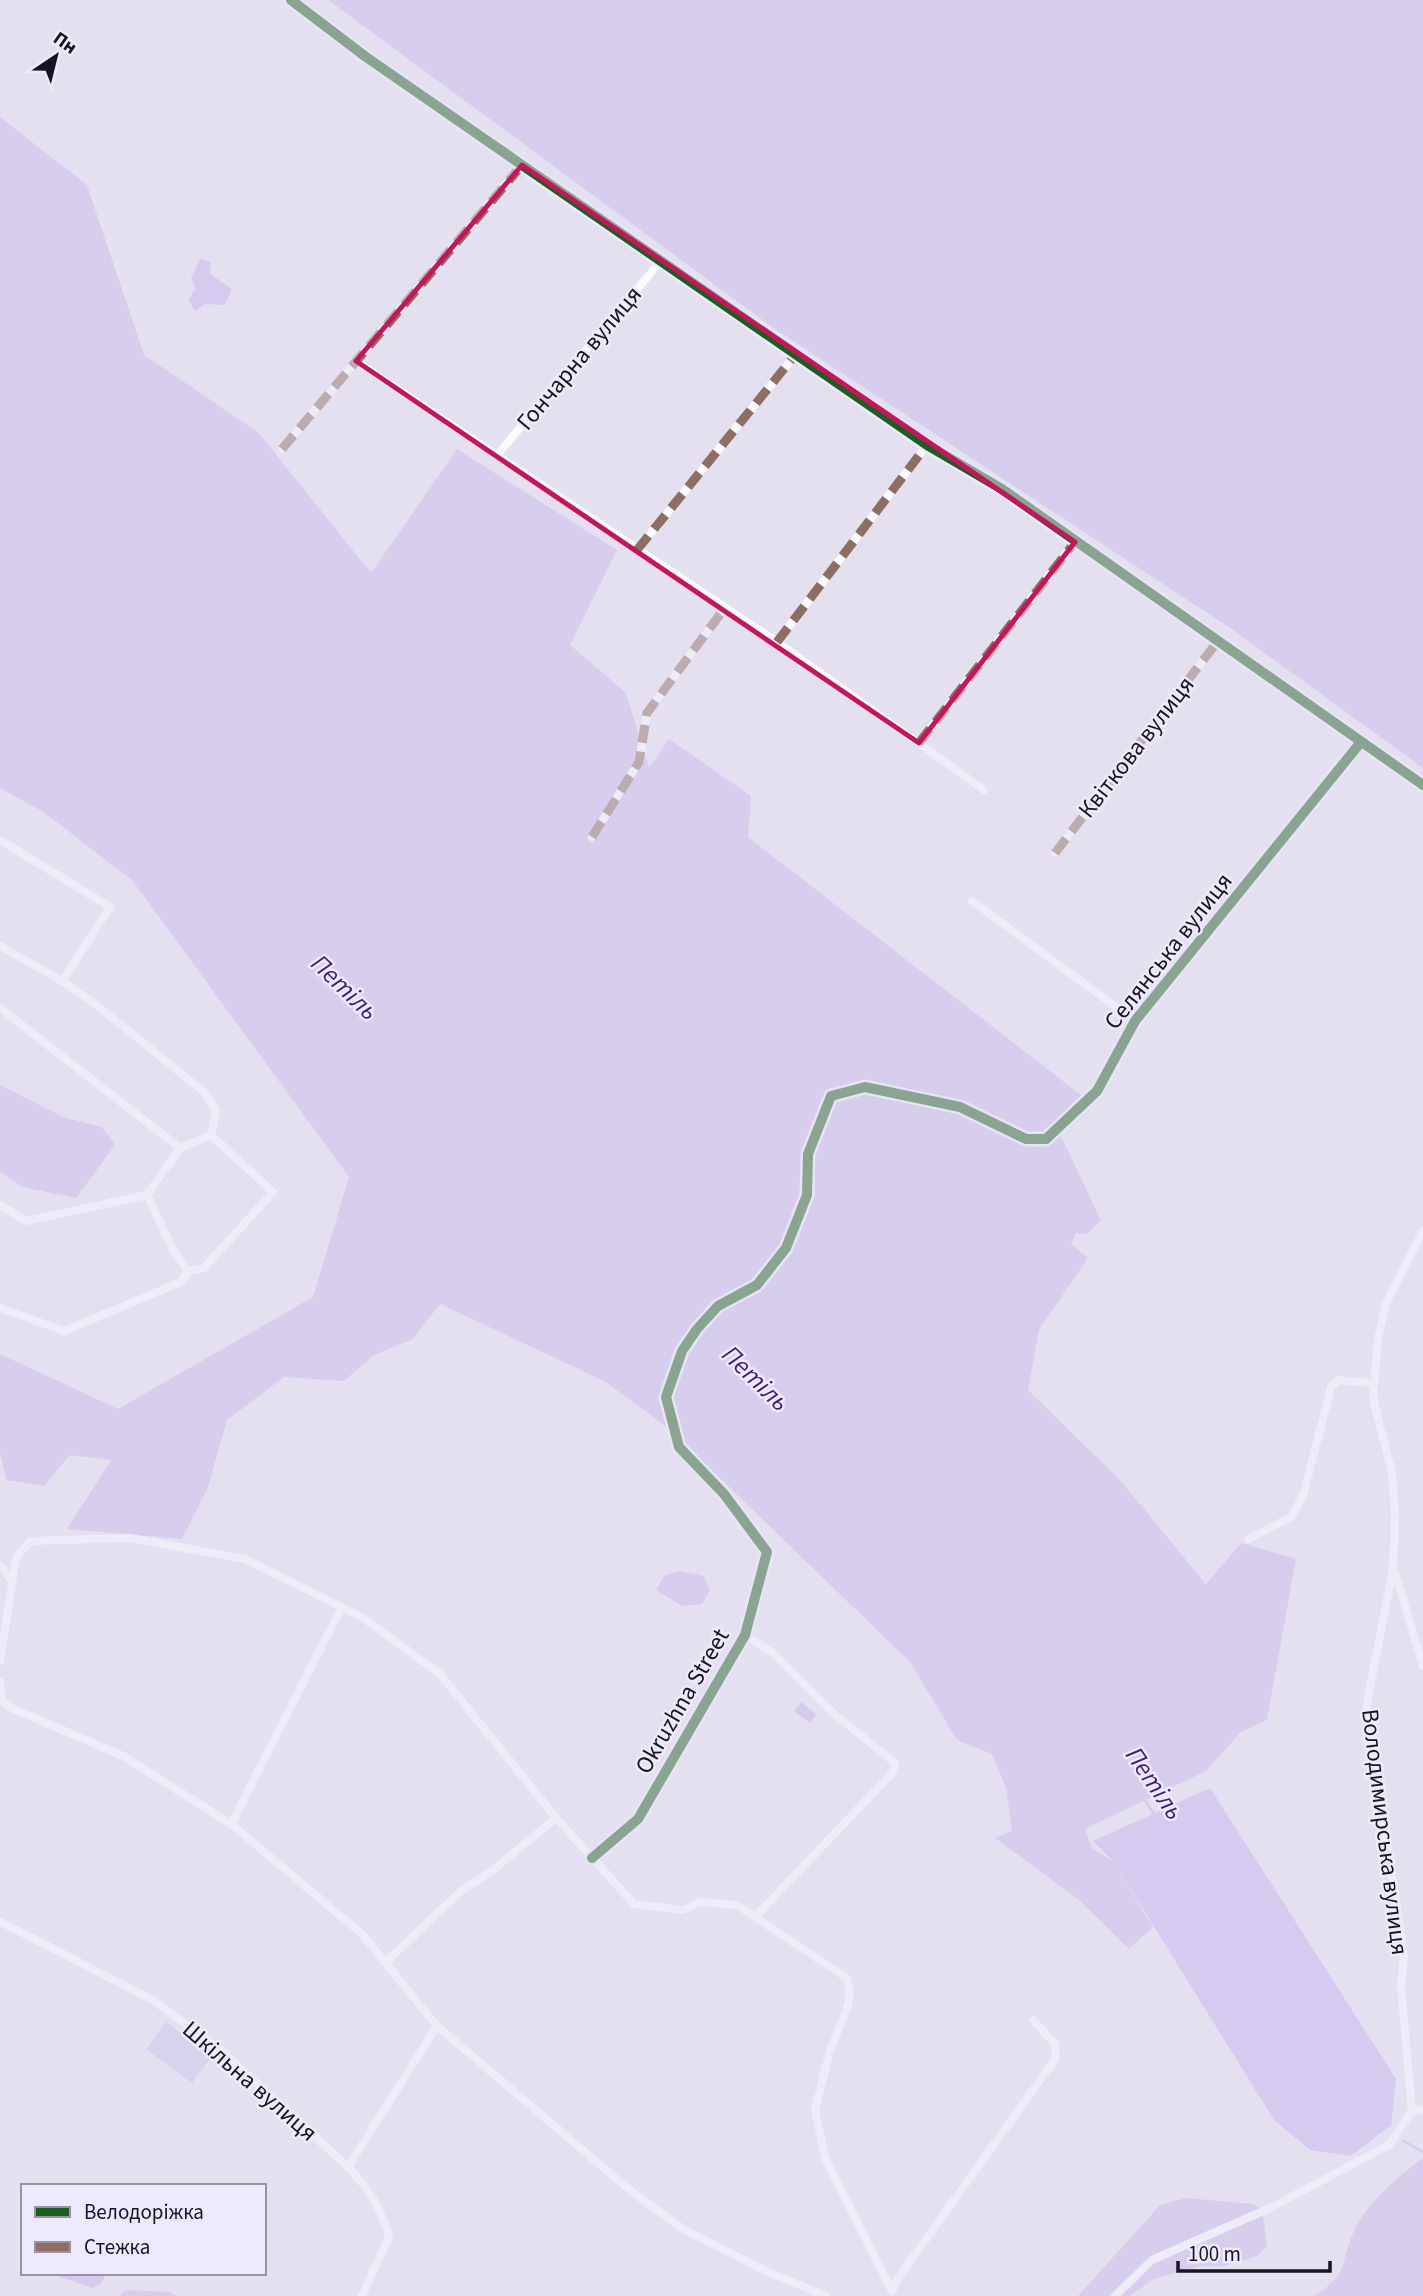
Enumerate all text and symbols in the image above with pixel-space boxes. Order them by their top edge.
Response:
north arrow [21,21,91,91]
text: Пн [47,25,82,61]
street label: Гончарна вулиця [508,278,650,438]
street label: Квіткова вулиця [1070,669,1203,826]
street label: Селянська вулиця [1096,865,1241,1037]
water label: Петіль [303,946,387,1029]
water label: Петіль [714,1337,798,1420]
street label: Okruzhna Street [627,1622,738,1780]
street label: Володимирська вулиця [1352,1707,1417,1957]
water label: Петіль [1117,1739,1193,1827]
street label: Шкільна вулиця [174,2013,325,2150]
legend [21,2184,266,2275]
text: Велодоріжка [84,2197,204,2227]
scale bar [1178,2230,1330,2274]
text: Стежка [84,2232,150,2262]
text: 100 m [1188,2239,1241,2269]

